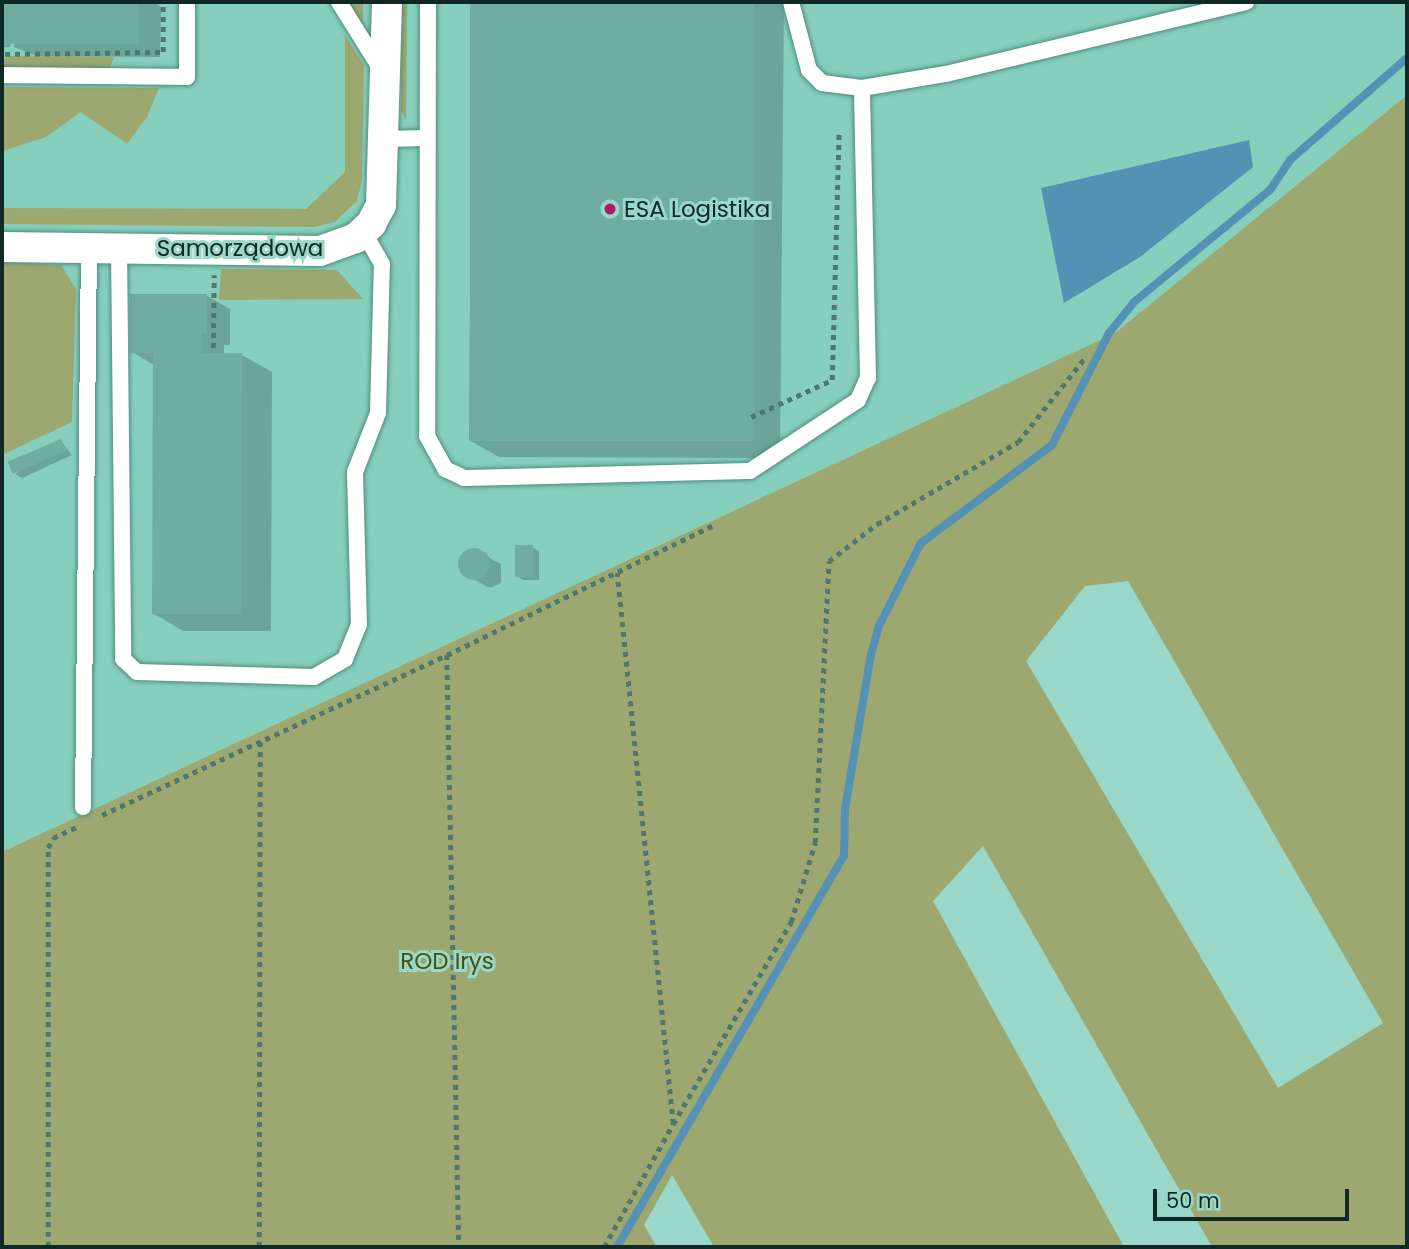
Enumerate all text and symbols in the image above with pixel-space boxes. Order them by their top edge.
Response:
place label: ESA Logistika [624,195,770,223]
marker: ESA Logistika [602,201,618,217]
street label: Samorządowa [157,234,323,262]
park label: ROD Irys [400,947,494,975]
scale bar [1157,1176,1353,1220]
text: 50 m [1166,1186,1220,1215]

